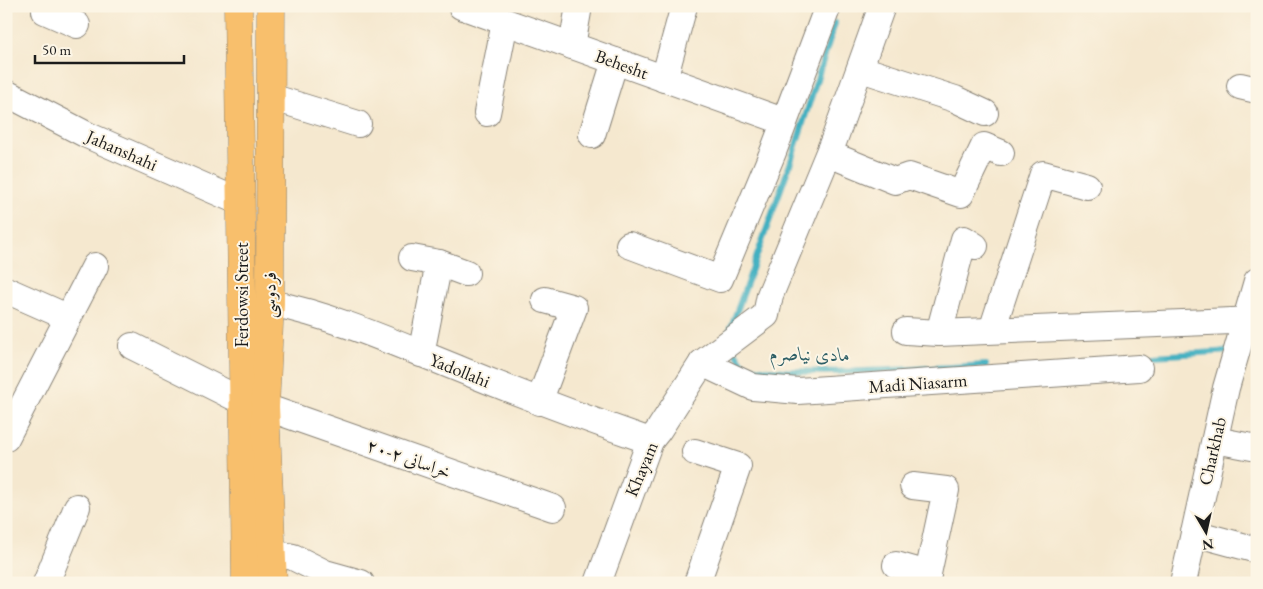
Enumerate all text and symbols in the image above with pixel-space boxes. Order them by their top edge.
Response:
scale bar [35,32,184,64]
text: 50 m [42,40,71,59]
street label: Behesht [592,44,652,84]
street label: Jahanshahi [81,123,162,176]
street label: Ferdowsi Street [230,242,253,348]
street label: فردوسی [257,272,283,318]
water label: مادی نیاصرم [769,341,851,371]
street label: Yadollahi [426,348,494,393]
street label: Madi Niasarm [868,368,968,398]
street label: Charkhab [1193,415,1231,487]
street label: ۲۰-خراسانی ۲ [364,433,454,483]
street label: Khayam [619,438,663,500]
north arrow [1180,506,1230,556]
text: N [1200,535,1215,555]

